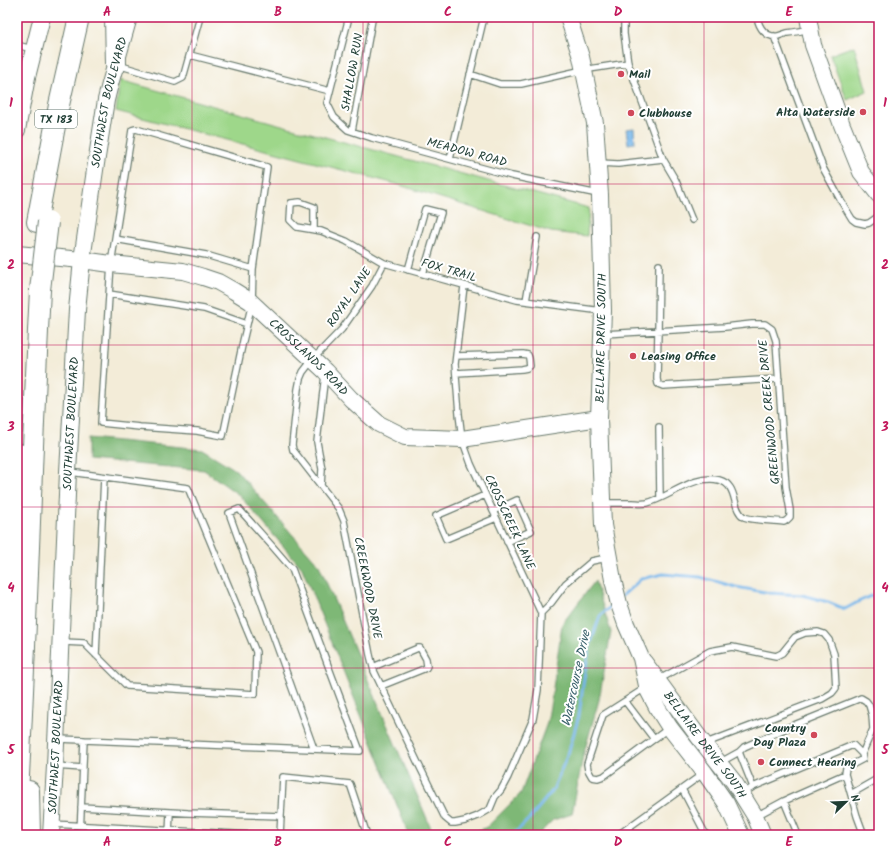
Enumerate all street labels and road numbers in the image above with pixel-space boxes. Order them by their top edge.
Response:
street label: SHALLOW RUN [336,32,369,112]
street label: SOUTHWEST BOULEVARD [86,35,133,169]
road number: TX 183 [35,110,77,128]
street label: MEADOW ROAD [425,133,509,172]
street label: FOX TRAIL [419,254,479,287]
street label: ROYAL LANE [322,263,377,331]
street label: BELLAIRE DRIVE SOUTH [591,273,612,403]
street label: CROSSLANDS ROAD [264,314,353,401]
street label: GREENWOOD CREEK DRIVE [754,338,785,485]
street label: SOUTHWEST BOULEVARD [58,356,84,491]
street label: CROSSCREEK LANE [479,471,540,574]
street label: CREEKWOOD DRIVE [348,535,387,642]
street label: SOUTHWEST BOULEVARD [43,680,69,814]
street label: BELLAIRE DRIVE SOUTH [658,687,751,802]

